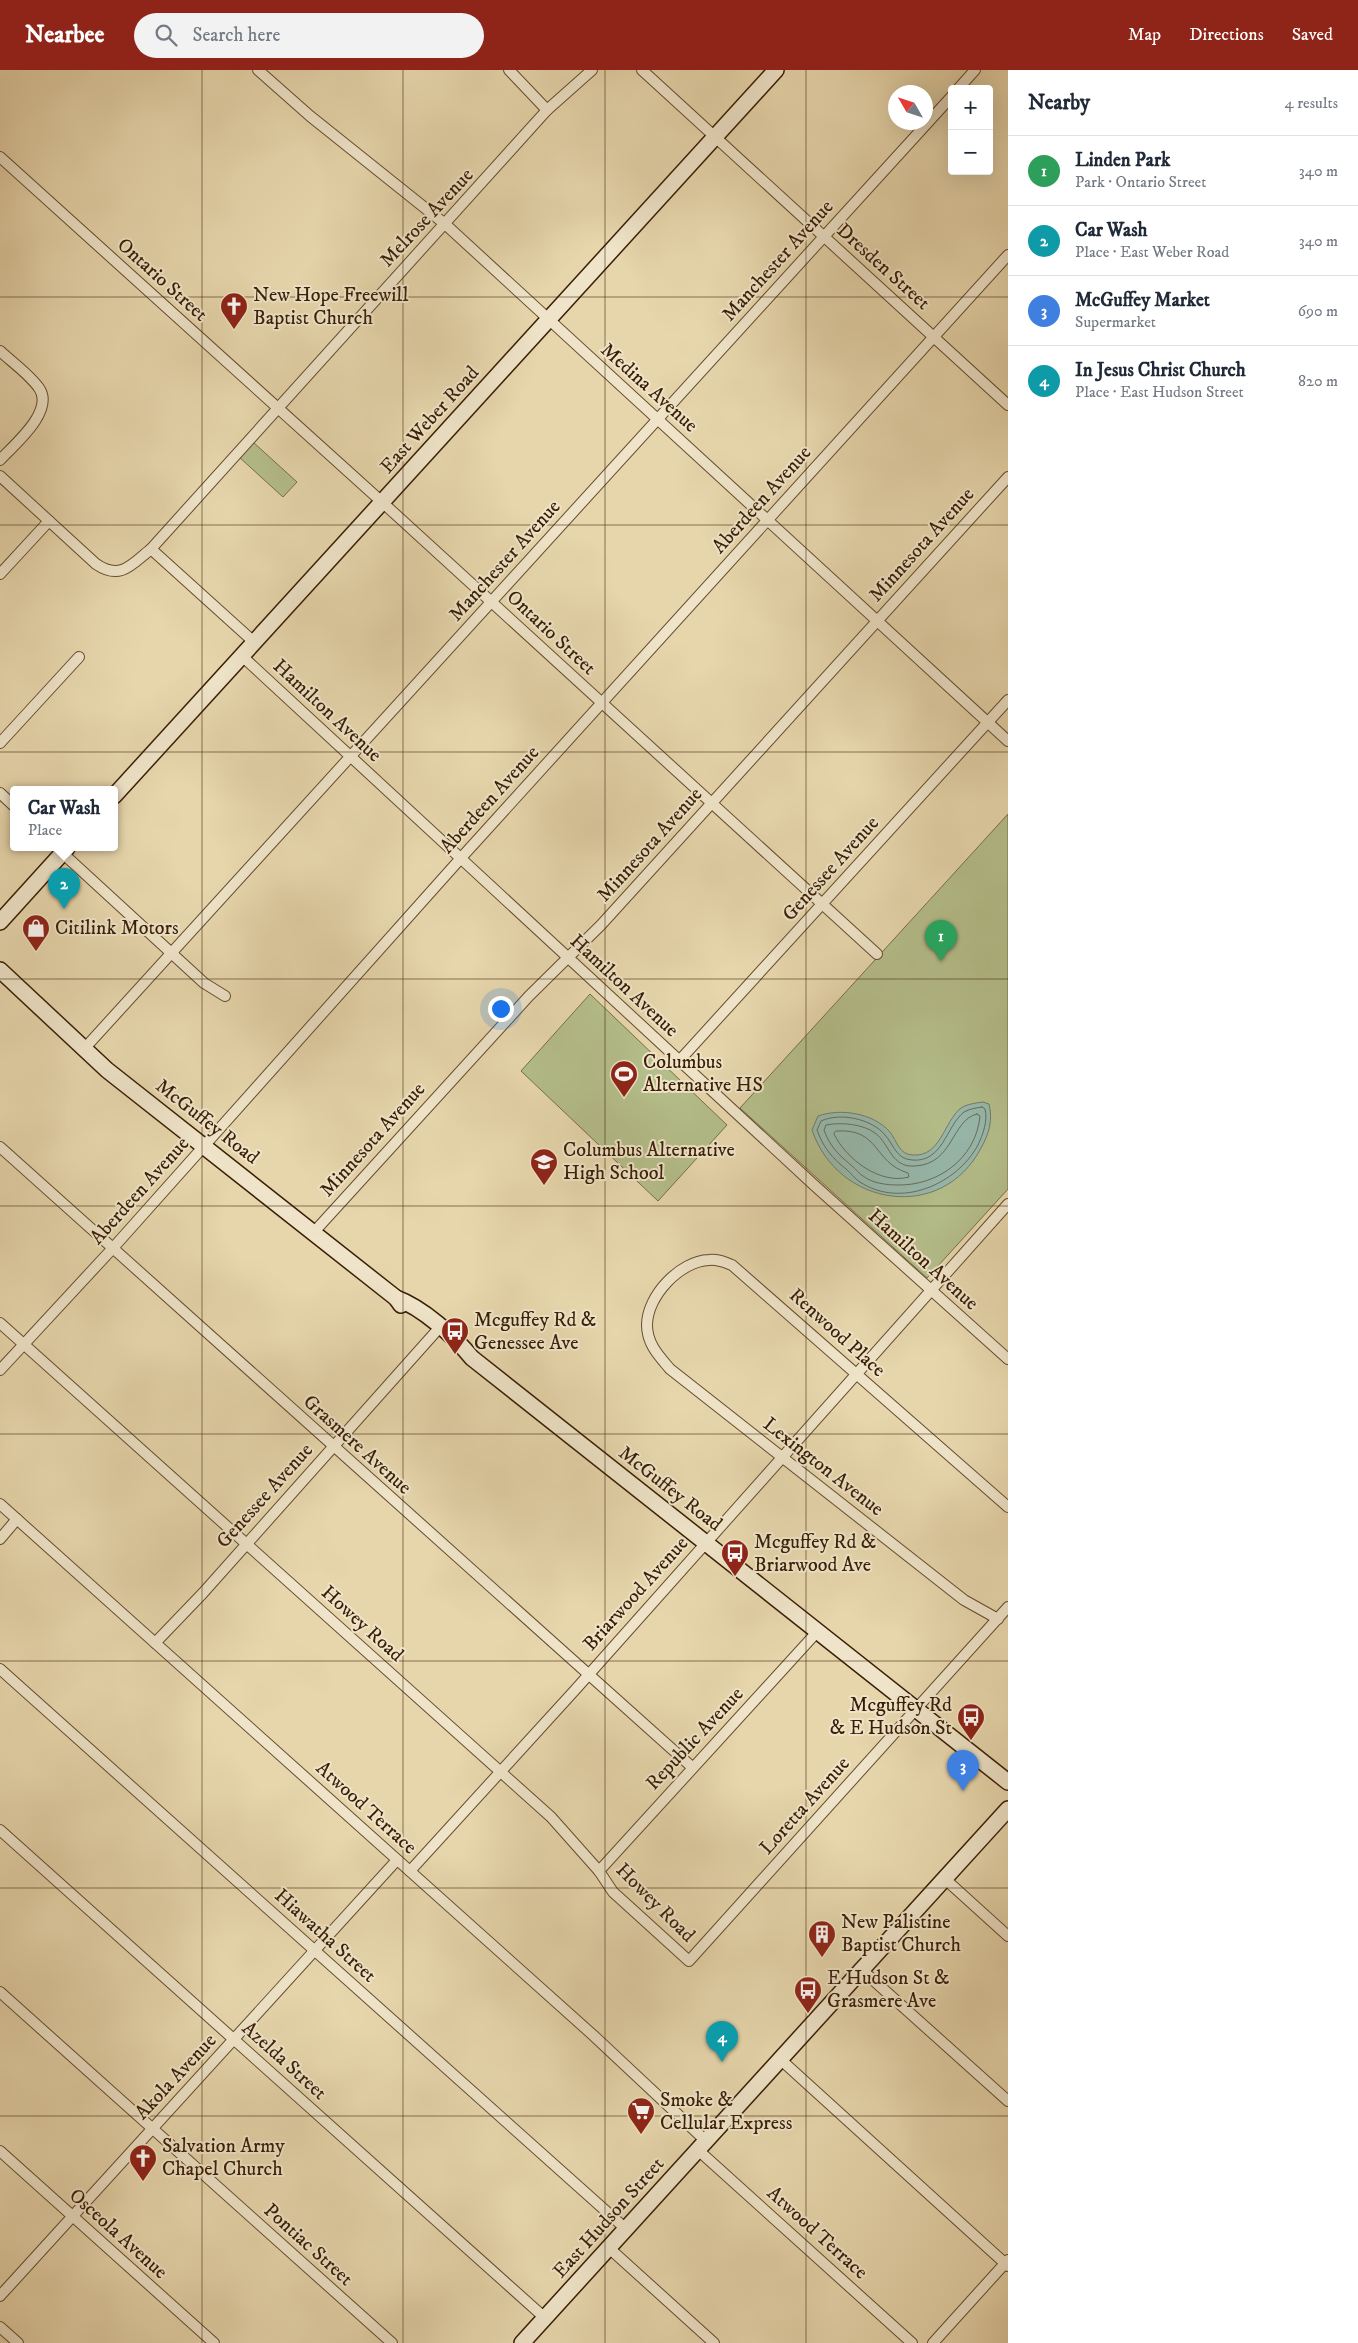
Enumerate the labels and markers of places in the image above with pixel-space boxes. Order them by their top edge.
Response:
place label: New Hope Freewill Baptist Church [253,283,408,331]
church icon: New Hope Freewill Baptist Church [219,291,249,330]
pin: 2 [48,868,80,909]
shop icon: Citilink Motors [21,913,51,952]
place label: Citilink Motors [55,916,179,941]
pin: 1 [925,920,957,961]
place label: Columbus Alternative HS [643,1050,763,1098]
sports icon: Columbus Alternative HS [609,1059,639,1098]
place label: Columbus Alternative High School [563,1138,735,1186]
school or university icon: Columbus Alternative High School [529,1147,559,1186]
place label: Mcguffey Rd & Genessee Ave [474,1308,596,1356]
bus stop icon: Mcguffey Rd & Genessee Ave [440,1316,470,1355]
place label: Mcguffey Rd & Briarwood Ave [754,1530,876,1578]
bus stop icon: Mcguffey Rd & Briarwood Ave [720,1538,750,1577]
place label: Mcguffey Rd & E Hudson St [830,1693,952,1741]
bus stop icon: Mcguffey Rd & E Hudson St [956,1702,986,1741]
pin: 3 [947,1750,979,1791]
place label: New Palistine Baptist Church [841,1910,961,1958]
building icon: New Palistine Baptist Church [807,1919,837,1958]
place label: E Hudson St & Grasmere Ave [827,1966,949,2014]
bus stop icon: E Hudson St & Grasmere Ave [793,1975,823,2014]
pin: 4 [706,2021,738,2062]
place label: Smoke & Cellular Express [660,2088,793,2136]
supermarket icon: Smoke & Cellular Express [626,2096,656,2135]
place label: Salvation Army Chapel Church [162,2134,285,2182]
church icon: Salvation Army Chapel Church [128,2143,158,2182]

